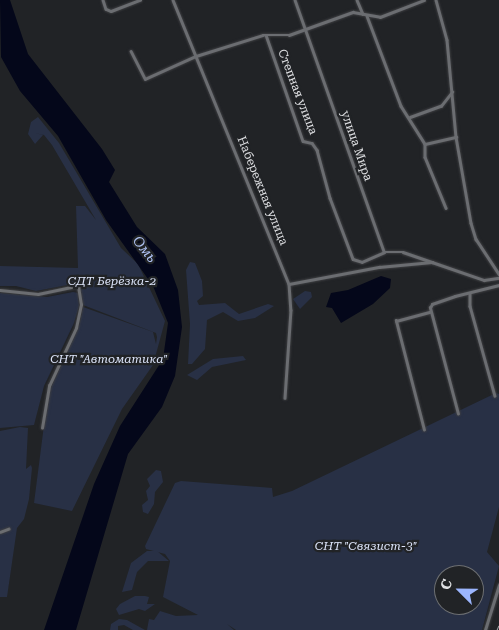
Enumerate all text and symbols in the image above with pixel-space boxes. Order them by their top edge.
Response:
street label: Степная улица [274,47,320,137]
street label: улица Мира [337,109,375,183]
street label: Набережная улица [234,134,290,248]
water label: Омь [129,232,161,266]
park label: СДТ Берёзка-2 [68,275,156,289]
park label: СНТ "Автоматика" [50,353,168,367]
park label: СНТ "Связист-3" [315,540,417,554]
north arrow [434,565,484,615]
text: С [437,577,455,592]

